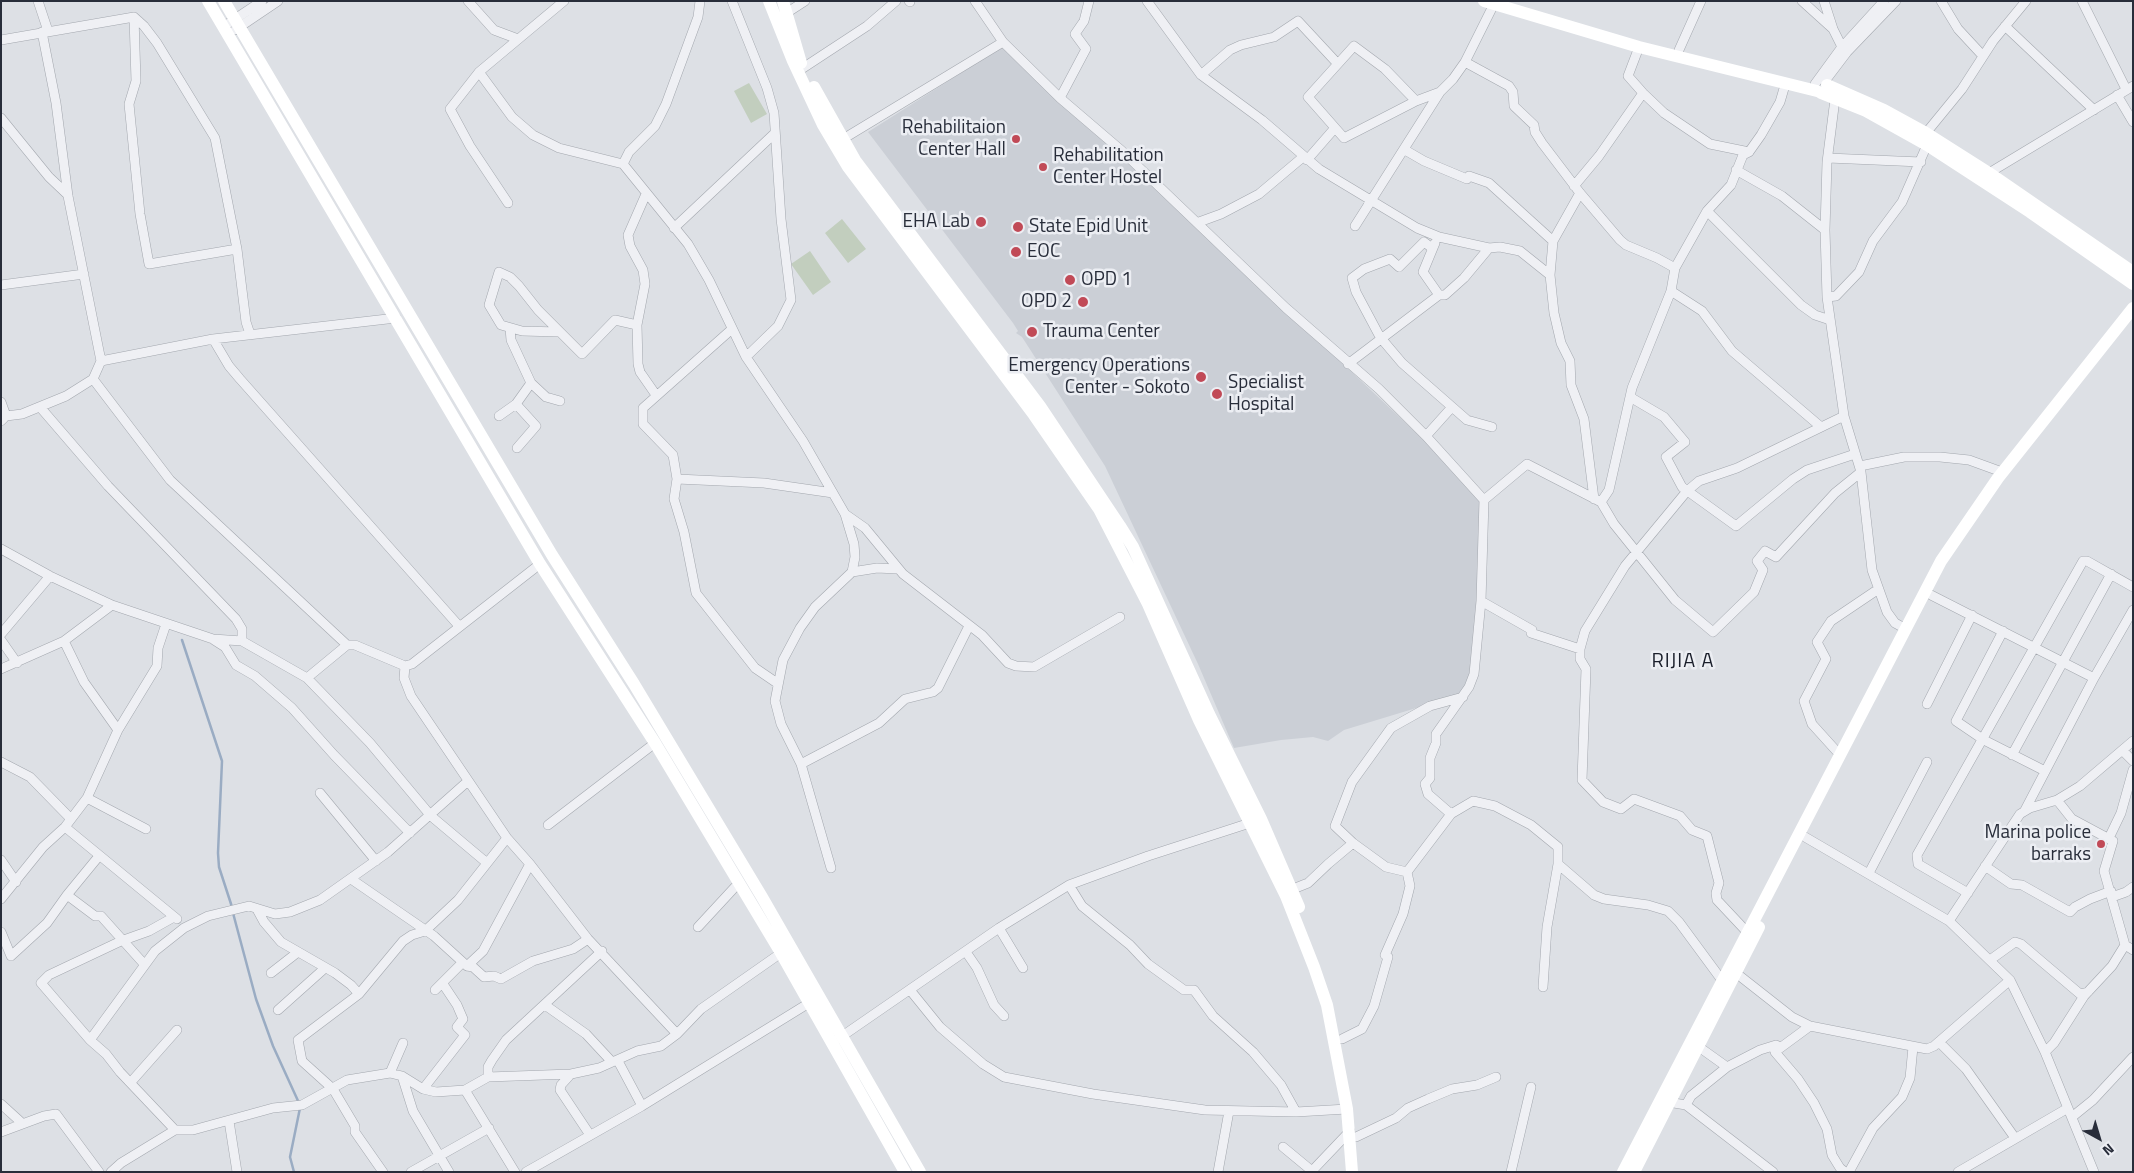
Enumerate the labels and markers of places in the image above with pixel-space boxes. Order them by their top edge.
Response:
place label: Rehabilitaion Center Hall [902,117,1006,161]
marker: Rehabilitaion Center Hall [1010,133,1022,145]
place label: Rehabilitation Center Hostel [1053,145,1164,189]
marker: Rehabilitation Center Hostel [1037,161,1049,173]
place label: EHA Lab [903,211,970,233]
marker: EHA Lab [974,215,988,229]
place label: State Epid Unit [1029,216,1148,238]
marker: State Epid Unit [1011,220,1025,234]
place label: EOC [1027,241,1060,263]
marker: EOC [1009,245,1023,259]
place label: OPD 1 [1081,269,1132,291]
marker: OPD 1 [1063,273,1077,287]
place label: OPD 2 [1021,291,1072,313]
marker: OPD 2 [1076,295,1090,309]
place label: Trauma Center [1043,321,1160,343]
marker: Trauma Center [1025,325,1039,339]
place label: Emergency Operations Center - Sokoto [1008,355,1190,399]
marker: Emergency Operations Center - Sokoto [1194,370,1208,384]
place label: Specialist Hospital [1228,372,1304,416]
marker: Specialist Hospital [1210,387,1224,401]
place label: Marina police barraks [1985,822,2091,866]
marker: Marina police barraks [2095,838,2107,850]

